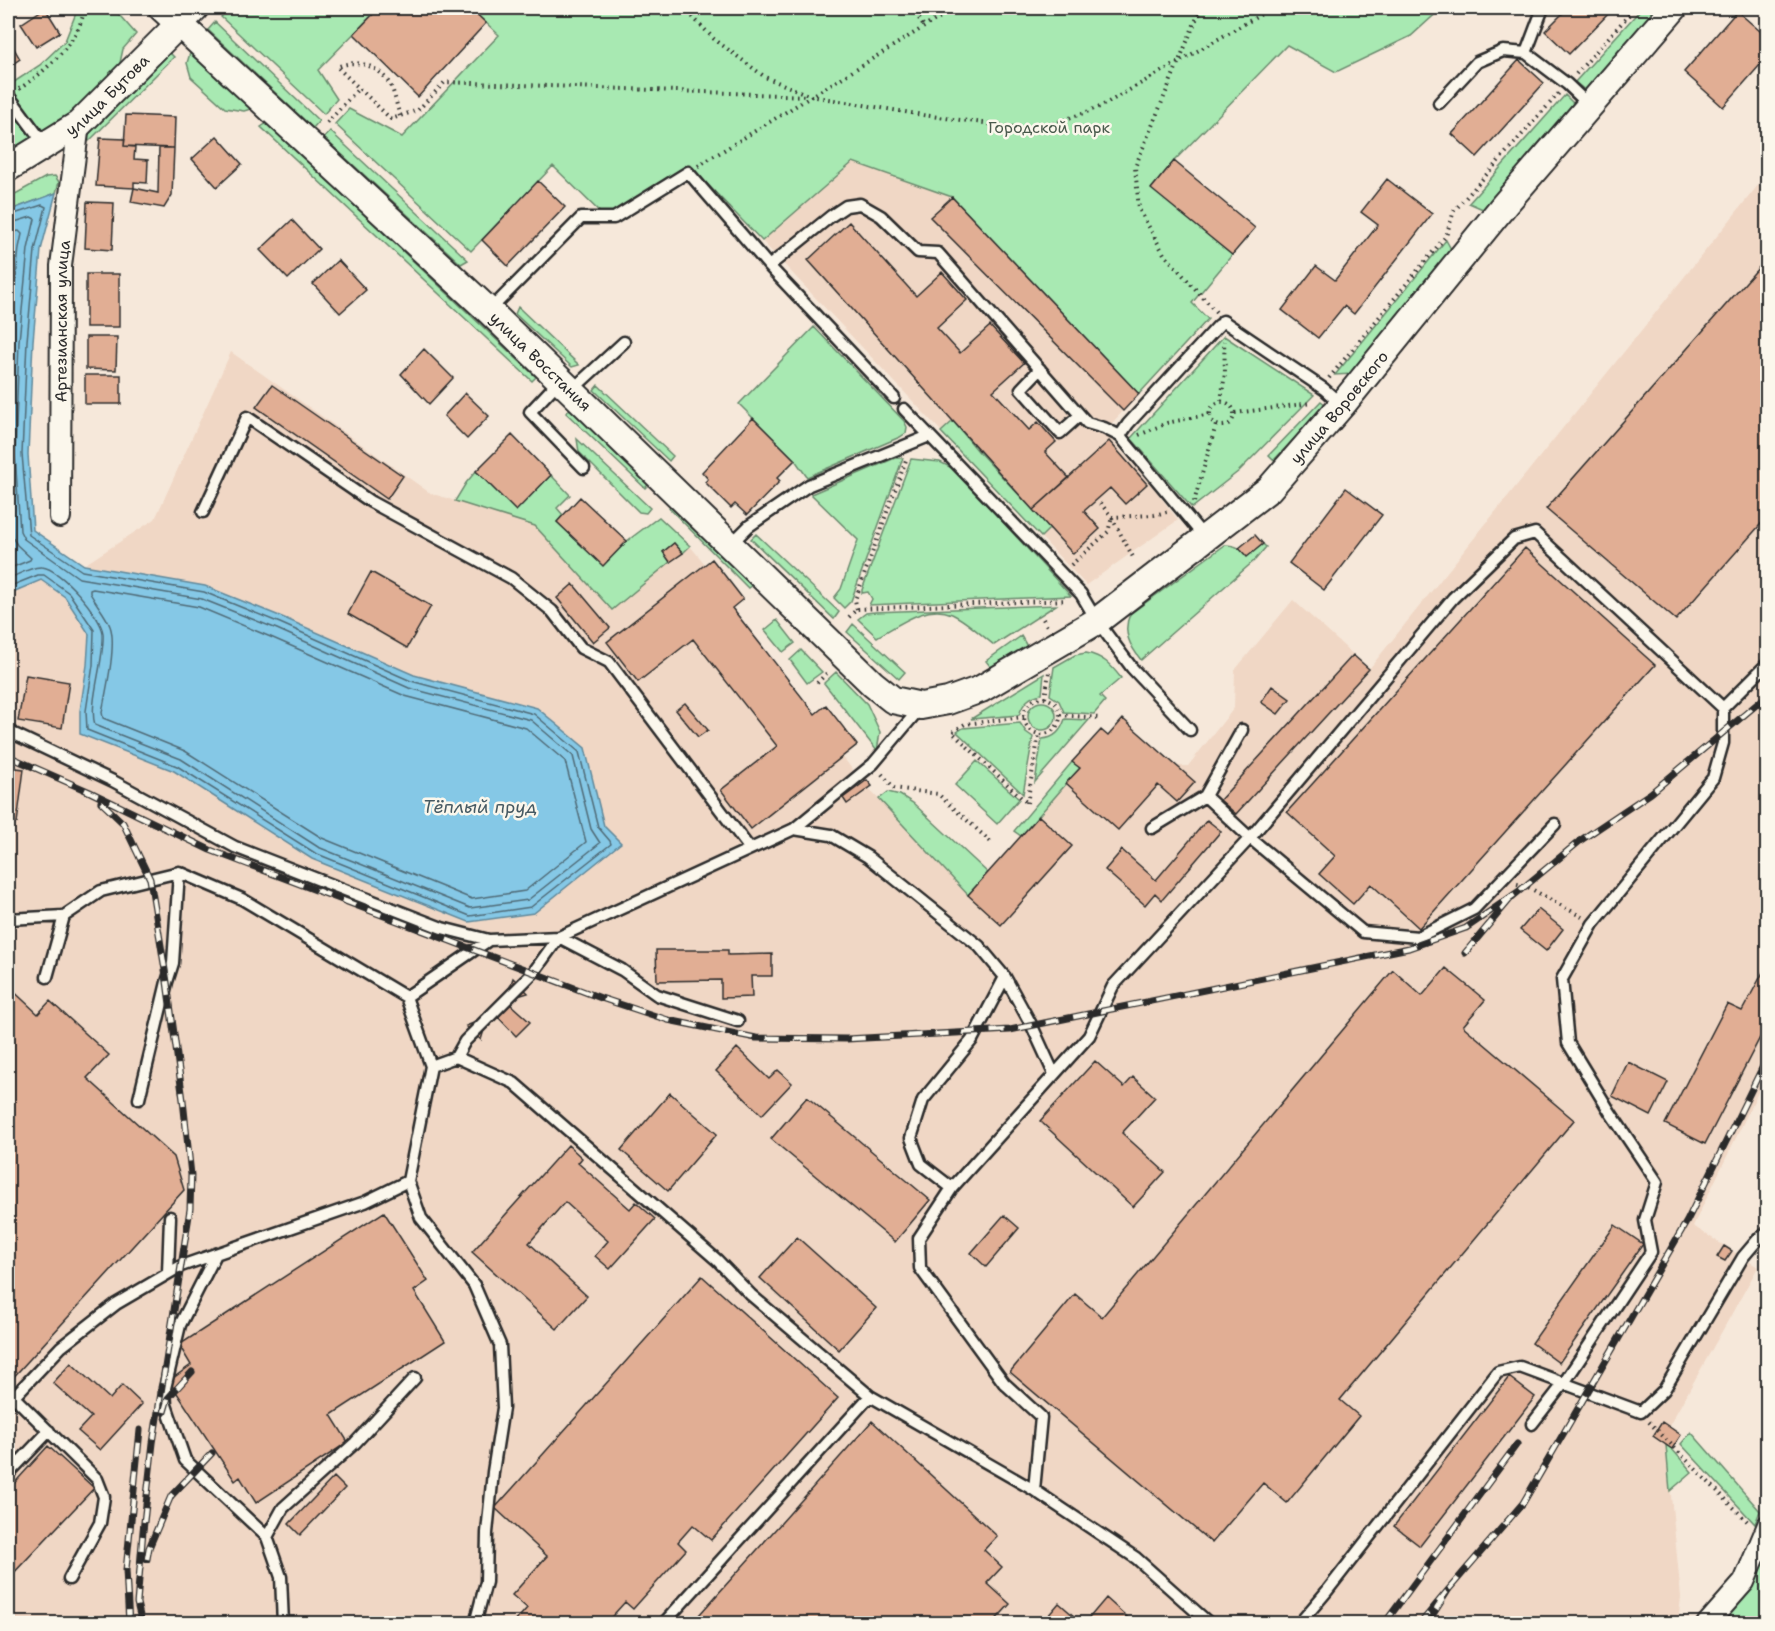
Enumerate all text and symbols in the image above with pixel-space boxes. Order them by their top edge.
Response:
street label: улица Бутова [62,50,154,141]
park label: Городской парк [988,117,1111,138]
street label: Артезианская улица [50,238,75,402]
street label: улица Восстания [485,307,596,416]
street label: улица Воровского [1286,346,1393,468]
water label: Тёплый пруд [423,795,537,819]

